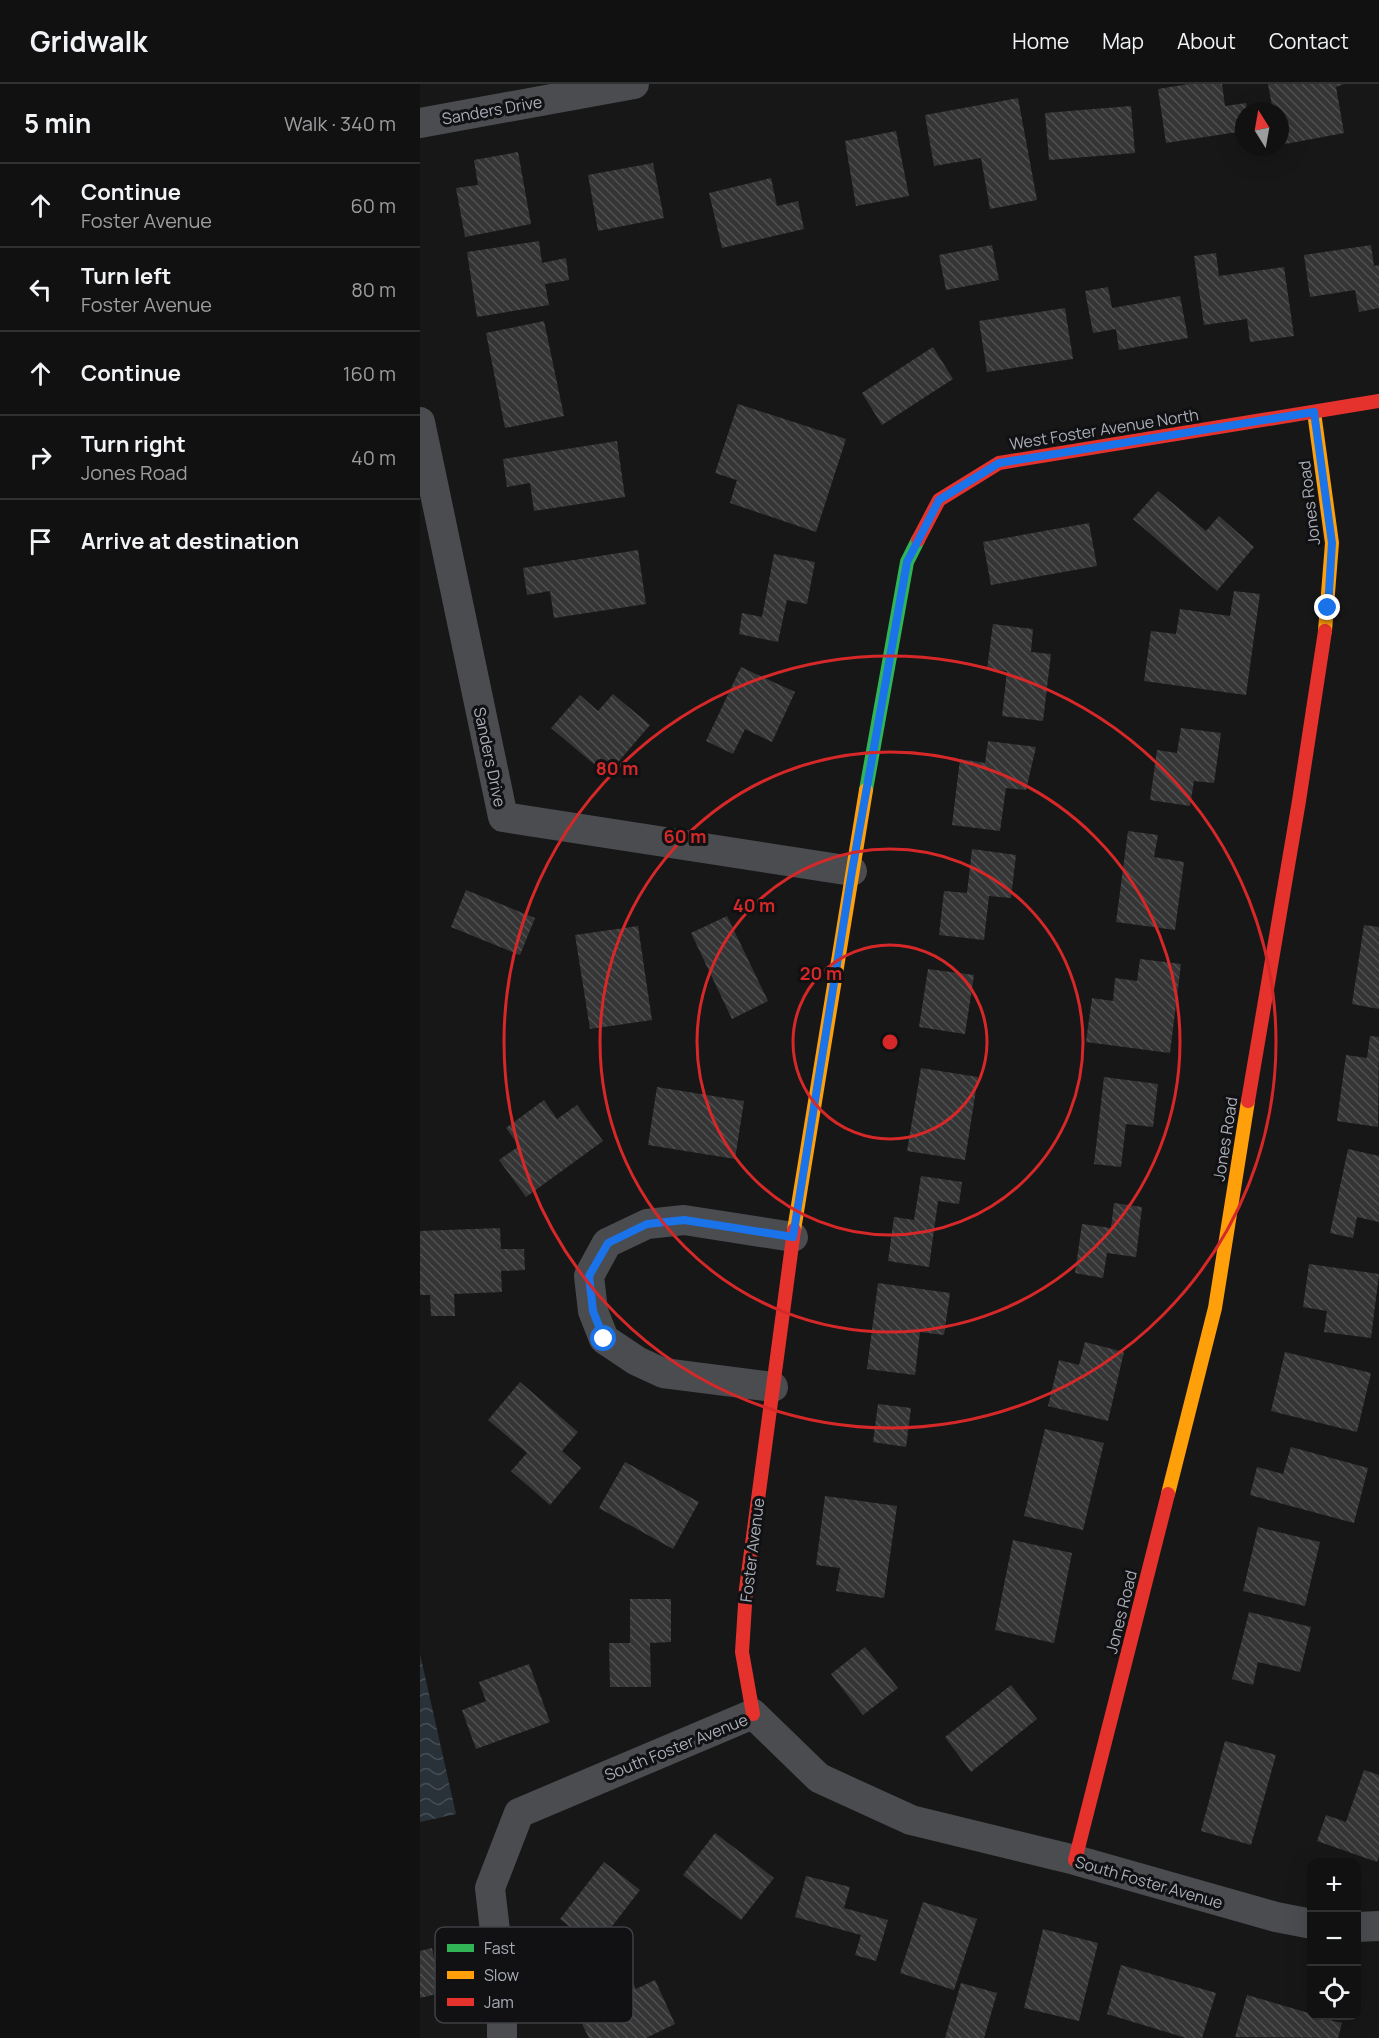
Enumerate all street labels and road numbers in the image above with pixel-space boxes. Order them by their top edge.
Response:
street label: Sanders Drive [440,90,544,130]
street label: West Foster Avenue North [1008,403,1200,455]
street label: Jones Road [1293,459,1325,547]
street label: Sanders Drive [469,705,511,809]
street label: Jones Road [1207,1095,1243,1183]
street label: Foster Avenue [735,1497,769,1603]
street label: Jones Road [1100,1568,1142,1656]
street label: South Foster Avenue [601,1708,751,1786]
street label: South Foster Avenue [1073,1850,1225,1914]

